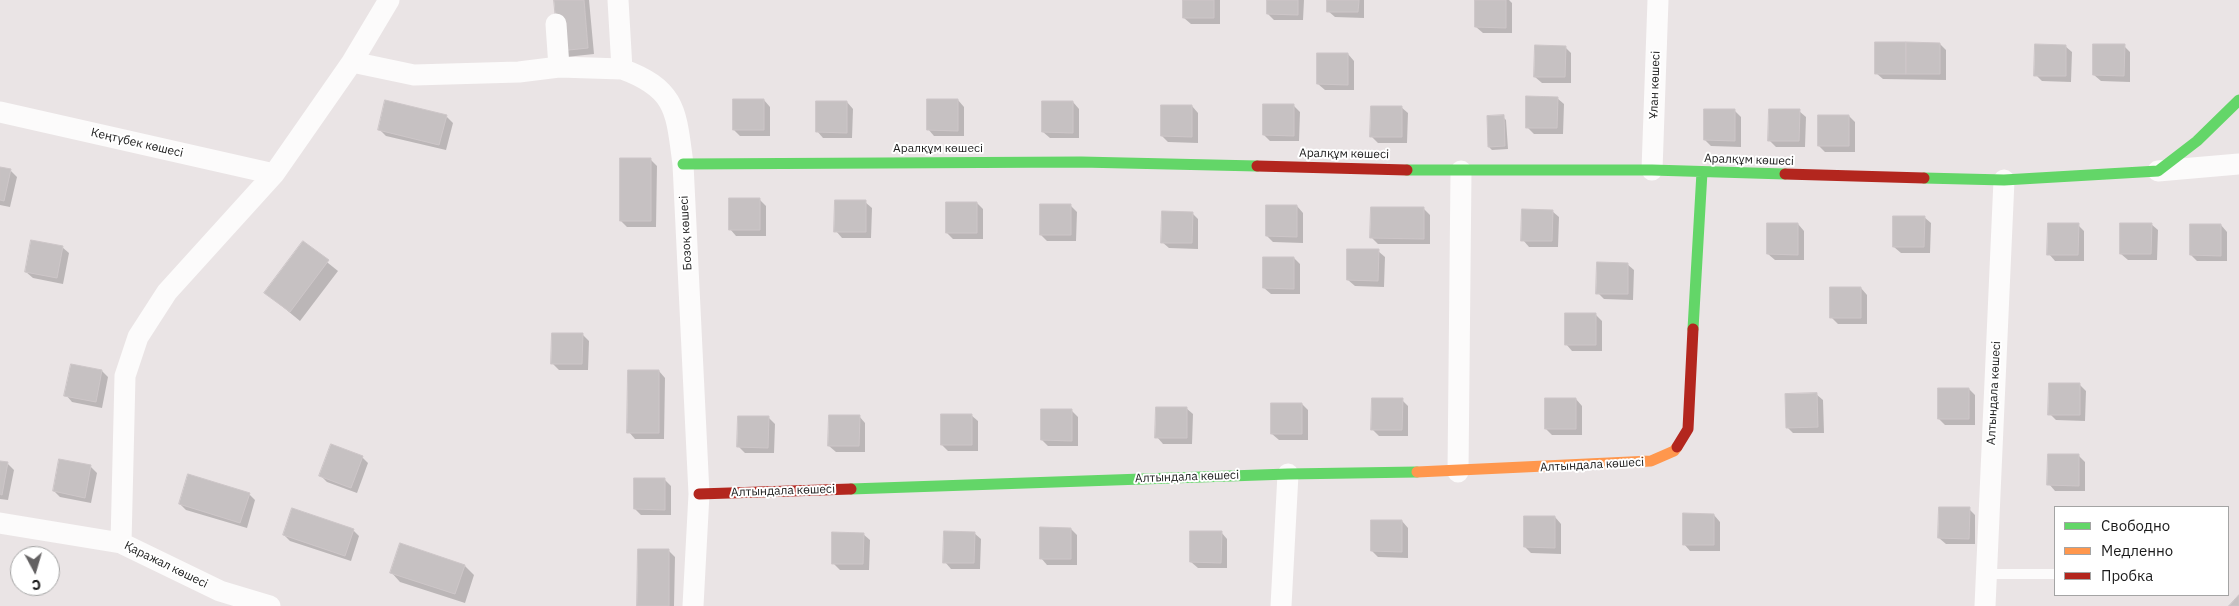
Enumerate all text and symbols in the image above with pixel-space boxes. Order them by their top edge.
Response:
street label: Ұлан көшесі [1647,51,1663,119]
street label: Кеңтүбек көшесі [90,125,184,161]
street label: Аралқұм көшесі [893,142,983,156]
street label: Аралқұм көшесі [1299,146,1389,162]
street label: Аралқұм көшесі [1704,151,1794,169]
street label: Бозоқ көшесі [677,195,695,271]
street label: Алтындала көшесі [1984,341,2004,445]
street label: Алтындала көшесі [1540,455,1644,475]
street label: Алтындала көшесі [1135,468,1239,486]
street label: Алтындала көшесі [731,482,835,500]
legend [2054,506,2229,596]
text: Свободно [2101,516,2170,535]
street label: Қаражал көшесі [122,539,210,591]
text: Медленно [2101,541,2173,560]
north arrow [10,546,60,596]
text: Пробка [2101,566,2153,585]
text: С [31,575,42,594]

